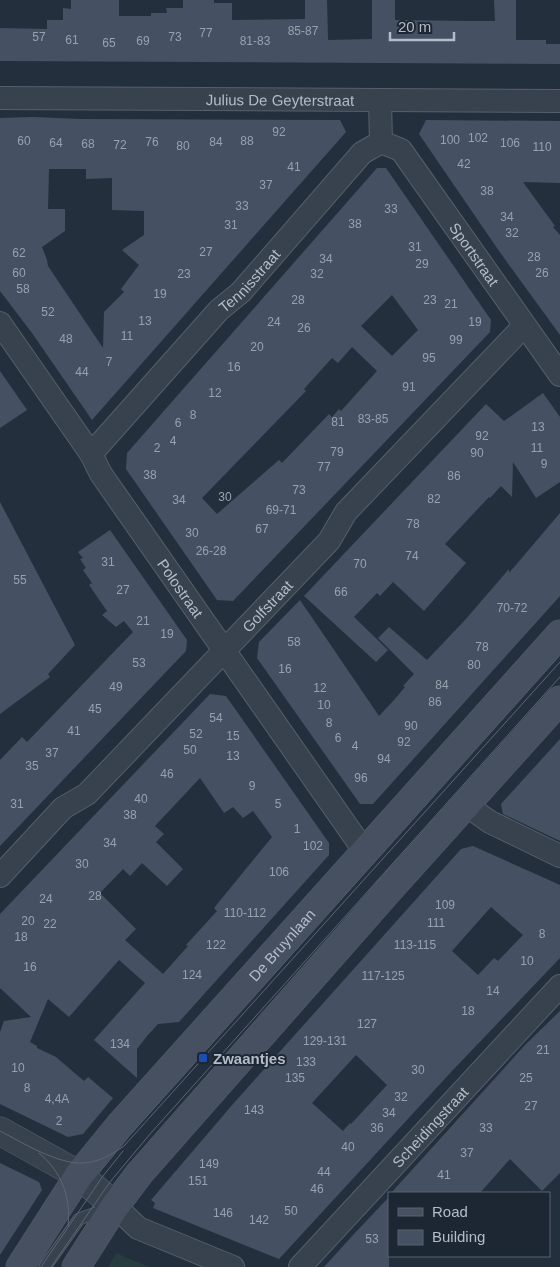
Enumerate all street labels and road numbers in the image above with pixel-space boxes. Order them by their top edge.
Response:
street label: Julius De Geyterstraat [206,91,355,108]
street label: Sportstraat [446,219,503,290]
street label: Tennisstraat [215,245,284,315]
street label: Polostraat [154,555,207,621]
street label: Golfstraat [238,576,296,635]
street label: De Bruynlaan [245,905,318,984]
street label: Scheidingstraat [388,1082,472,1171]

